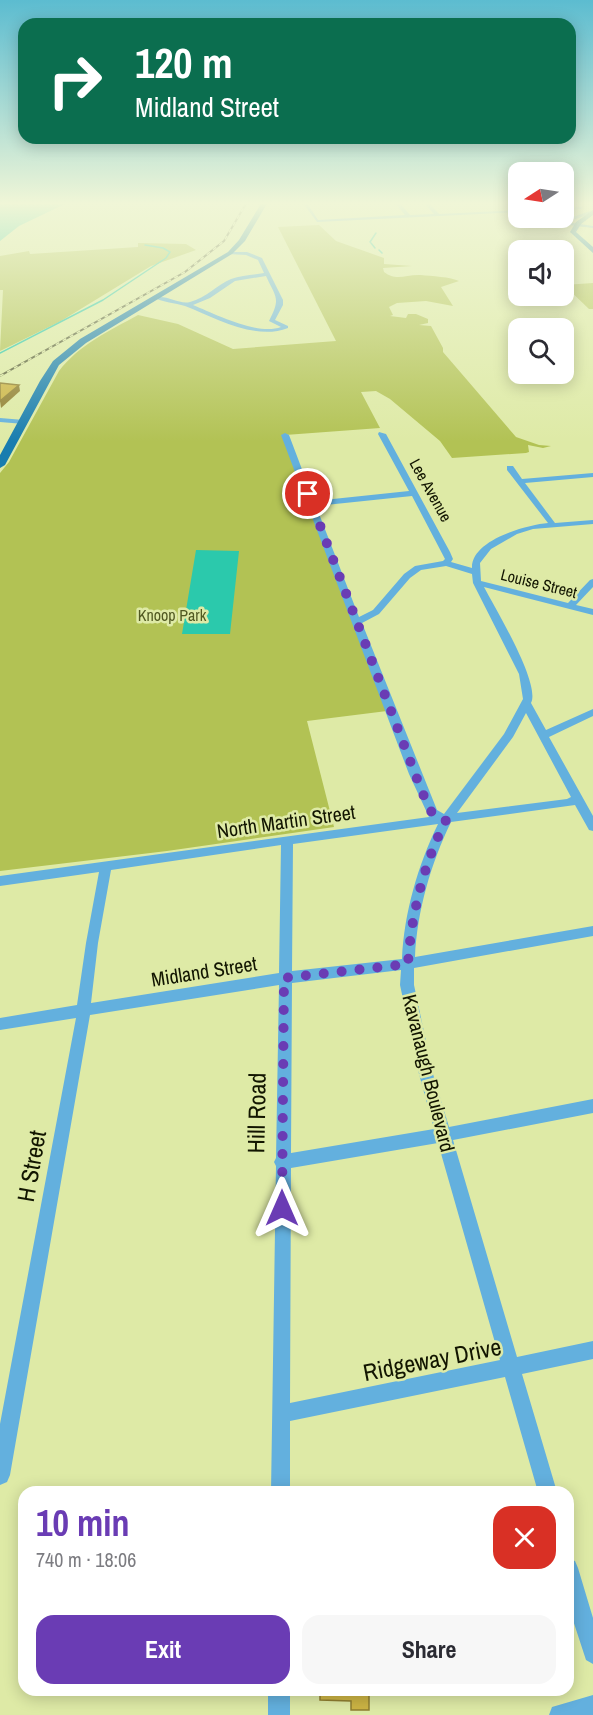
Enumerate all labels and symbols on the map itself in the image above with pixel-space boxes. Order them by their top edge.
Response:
north arrow [508,162,574,228]
street label: Lee Avenue [405,454,457,526]
pin [282,468,333,519]
street label: Louise Street [498,563,580,603]
park label: Knoop Park [138,604,207,626]
street label: North Martin Street [215,798,357,844]
street label: Midland Street [149,949,259,993]
street label: Kavanaugh Boulevard [396,991,462,1155]
street label: Hill Road [239,1072,273,1154]
street label: H Street [9,1127,53,1204]
position arrow [250,1176,314,1240]
street label: Ridgeway Drive [360,1330,504,1388]

